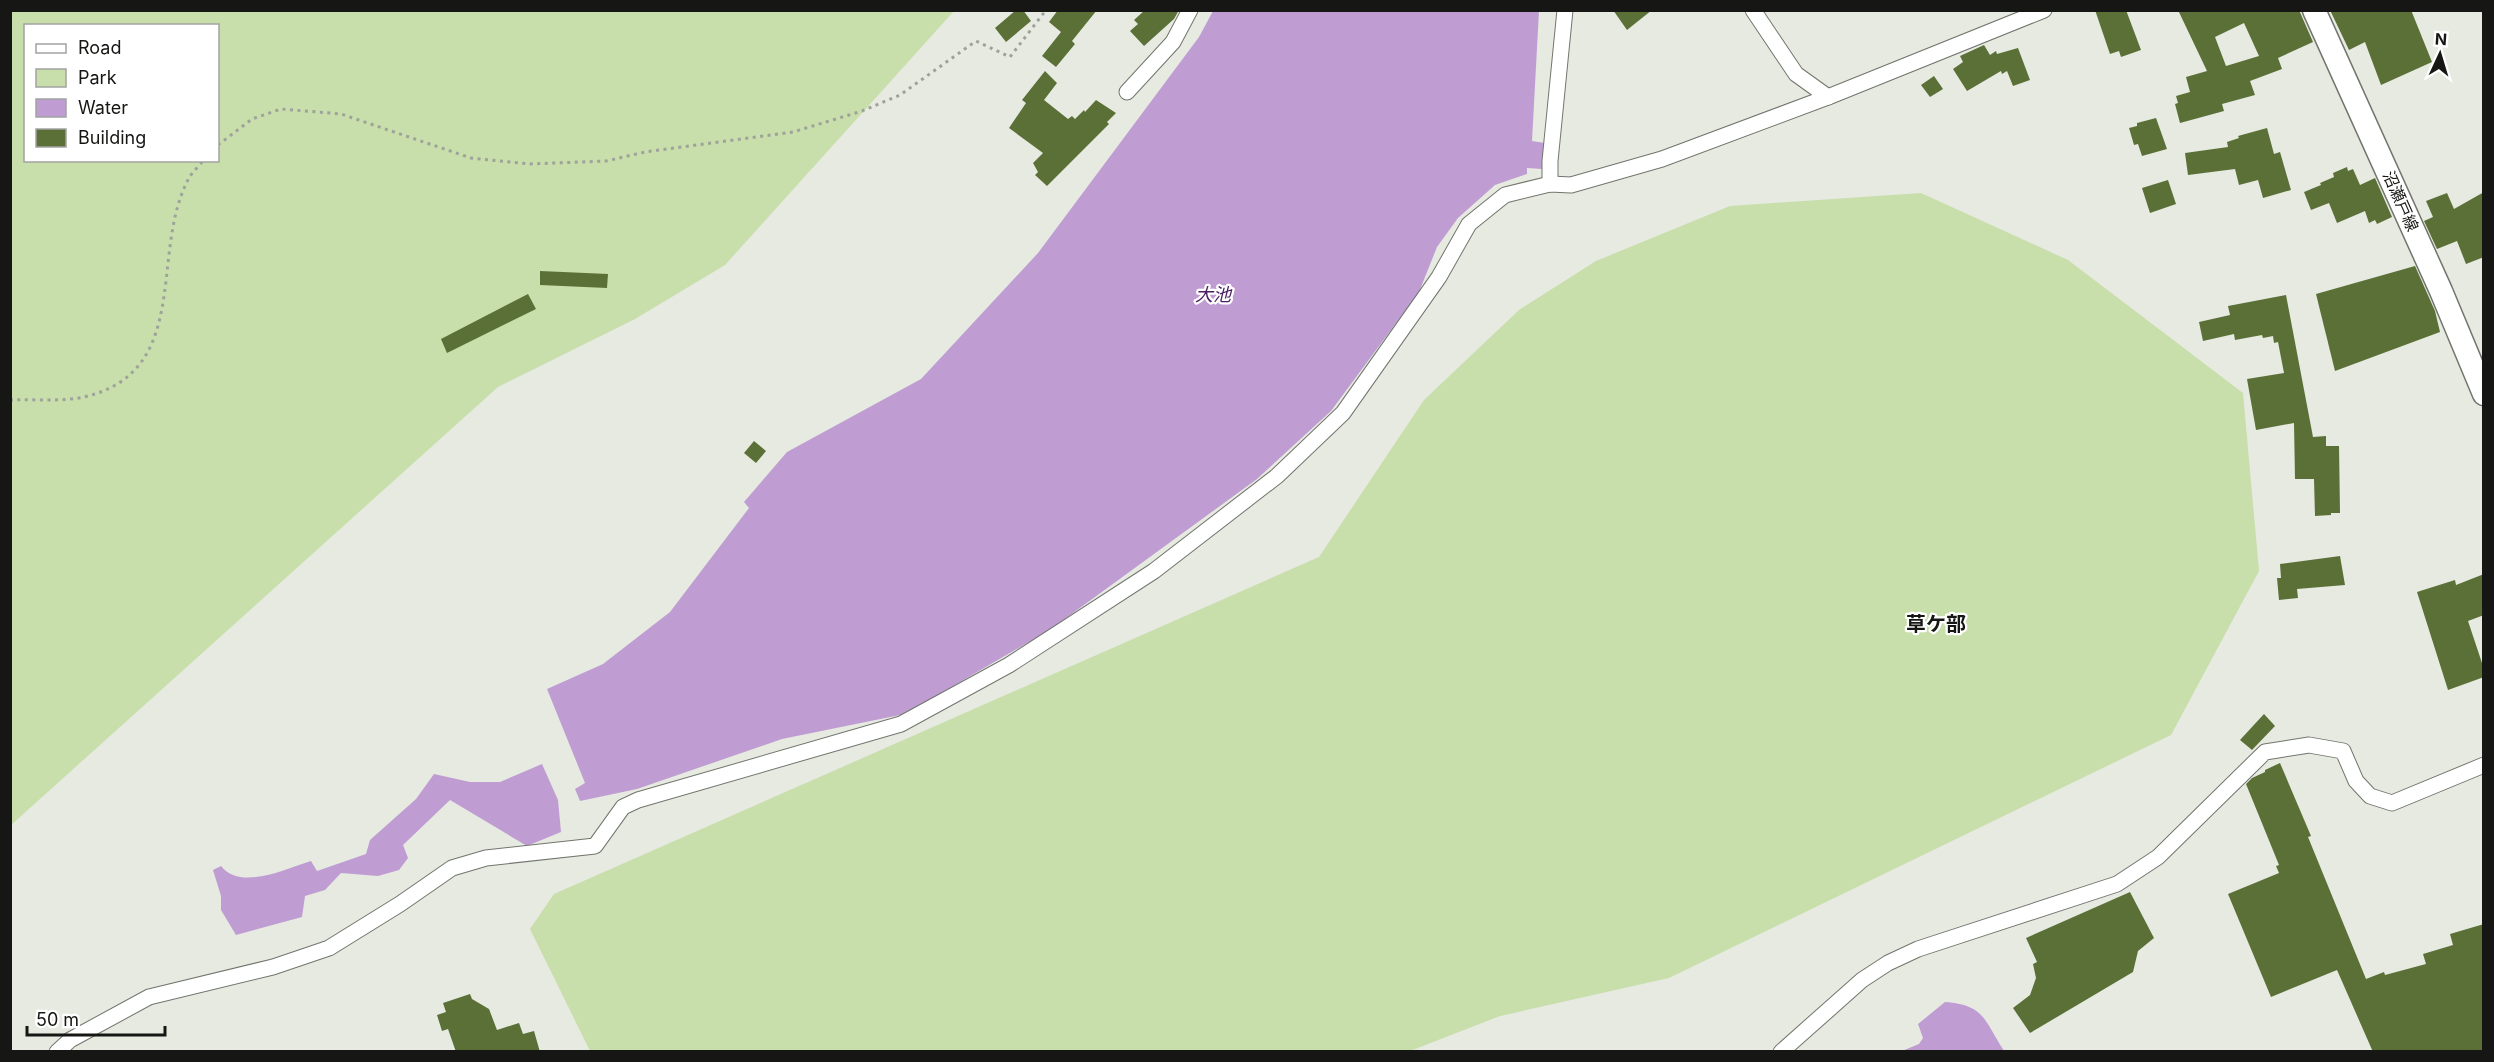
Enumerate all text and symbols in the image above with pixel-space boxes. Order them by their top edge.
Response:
legend [24,24,219,162]
north arrow [2410,24,2470,84]
text: N [2434,29,2448,49]
text: Road [78,37,121,58]
text: Park [78,67,117,88]
text: Water [78,97,128,118]
text: Building [78,127,146,148]
street label: 沼瀬戸線 [2379,168,2423,234]
water label: 大池 [1195,284,1233,305]
district label: 草ケ部 [1906,612,1966,636]
scale bar [27,999,165,1037]
text: 50 m [36,1009,79,1030]

